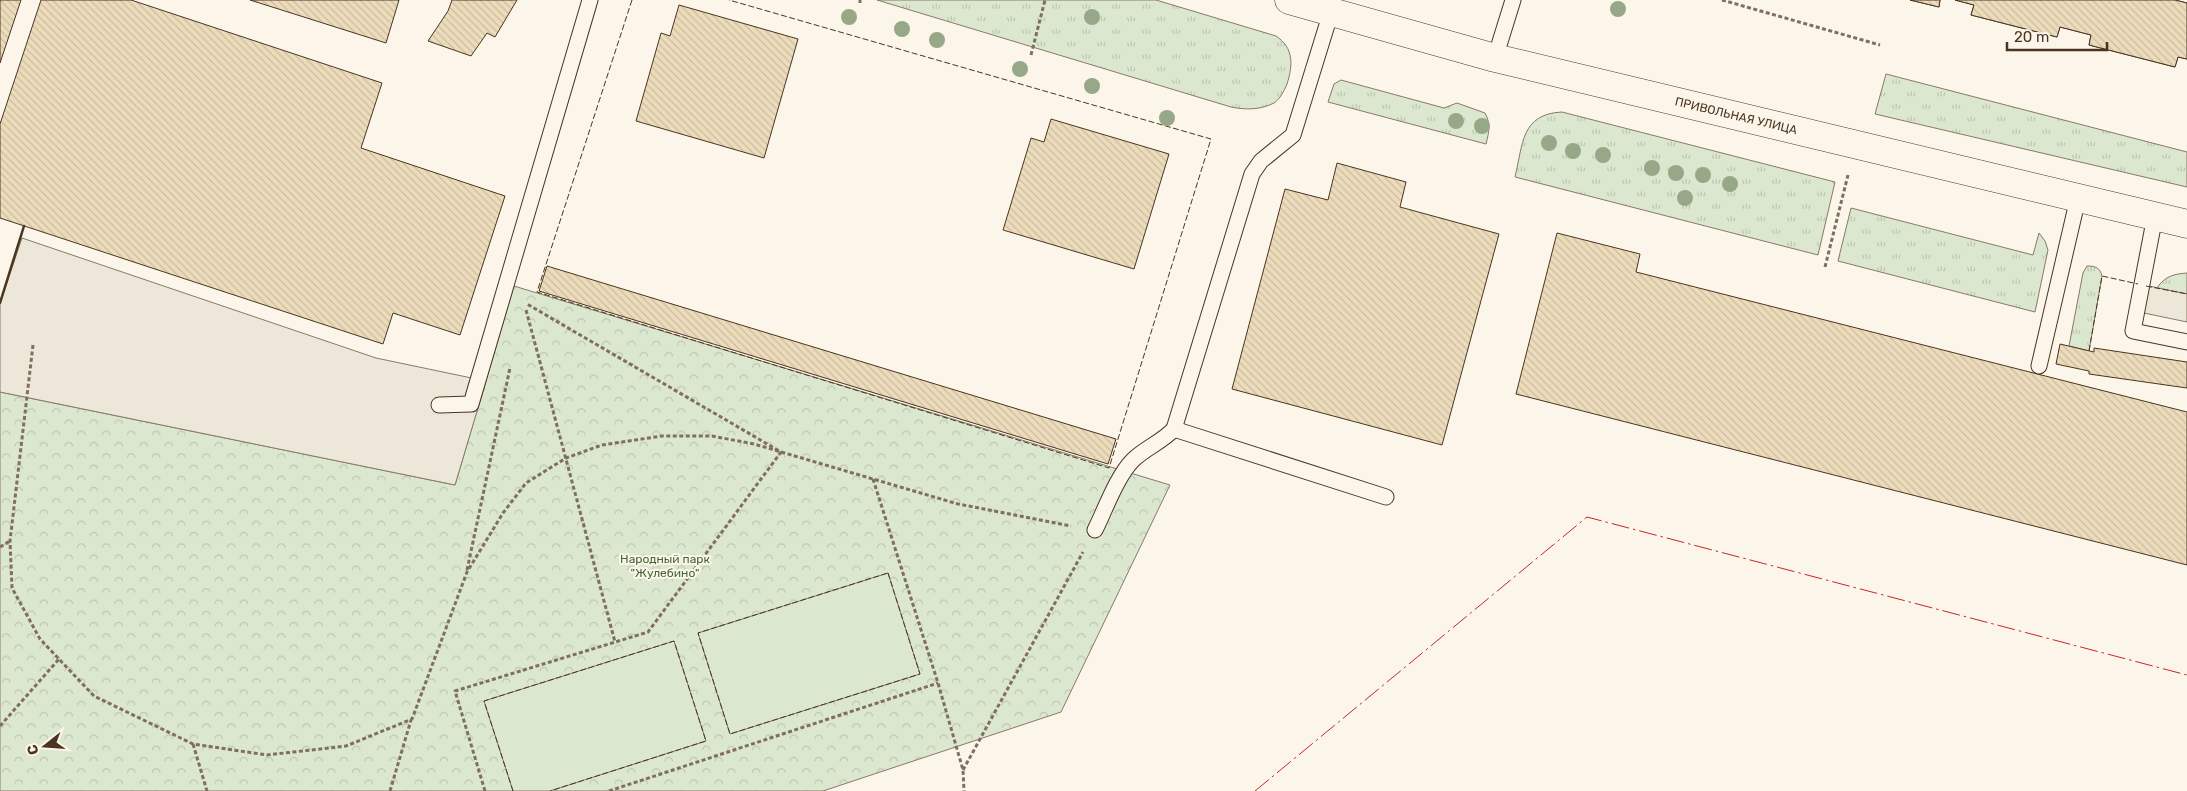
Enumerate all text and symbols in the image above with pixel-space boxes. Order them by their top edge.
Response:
scale bar [2007,20,2107,52]
text: 20 m [2014,28,2049,46]
street label: ПРИВОЛЬНАЯ УЛИЦА [1674,94,1799,137]
park label: Народный парк "Жулебино" [620,552,710,580]
north arrow [20,721,70,771]
text: С [23,742,43,757]

